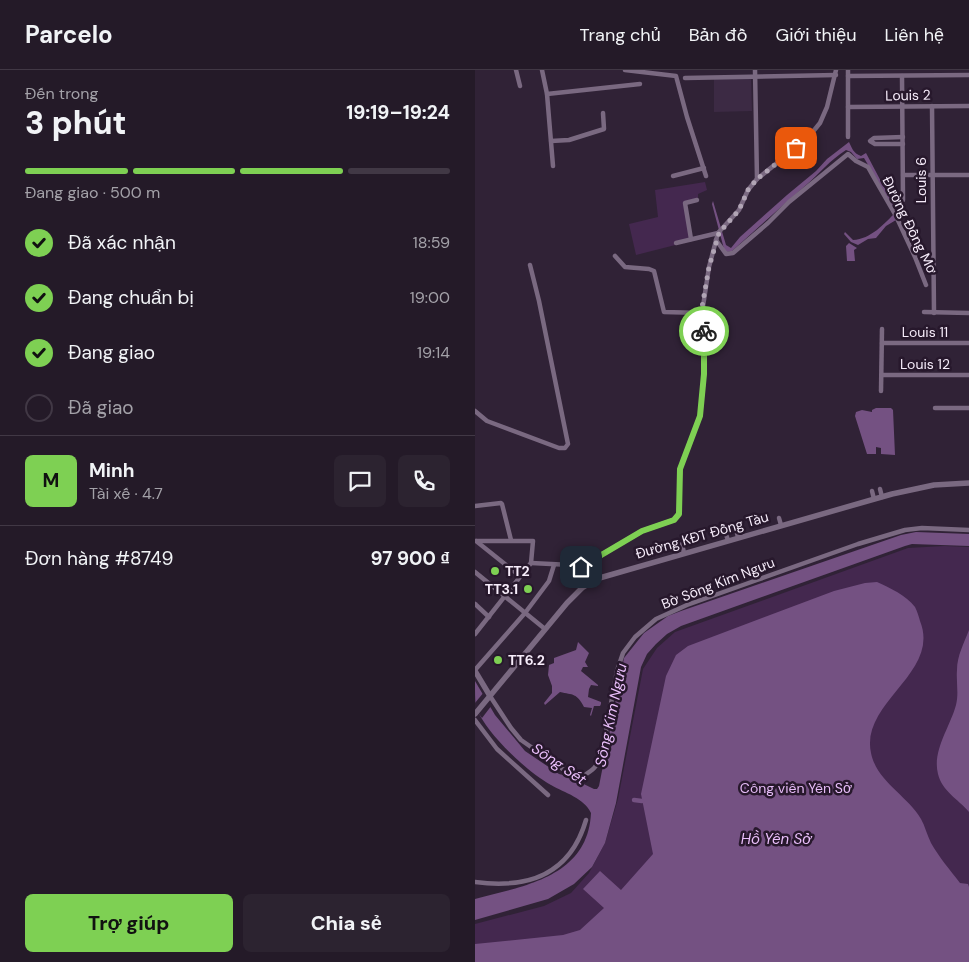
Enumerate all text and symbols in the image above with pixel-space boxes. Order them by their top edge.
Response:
text: Parcelo [25,19,113,50]
text: Trang chủ [579,23,661,47]
text: Bản đồ [689,23,748,47]
text: Giới thiệu [776,23,856,47]
text: Liên hệ [884,23,944,47]
text: Đến trong [25,83,98,104]
street label: Louis 2 [885,86,931,104]
text: 19:19–19:24 [346,100,450,125]
text: 3 phút [25,102,127,144]
pin [775,127,817,169]
icon: bag [782,134,810,162]
street label: Louis 6 [912,157,930,203]
street label: Đường Đồng Mơ [878,173,942,277]
text: Đang giao · 500 m [25,182,160,203]
icon: check [25,229,53,257]
text: Đã xác nhận [68,230,176,255]
text: 18:59 [413,232,450,253]
icon: check [25,284,53,312]
text: Đang chuẩn bị [68,285,194,310]
text: 19:00 [410,287,450,308]
courier [679,306,729,356]
icon: bike [690,317,718,345]
street label: Louis 11 [902,323,948,341]
icon: check [25,339,53,367]
text: Đang giao [68,340,155,365]
text: 19:14 [417,342,450,363]
street label: Louis 12 [900,355,950,373]
text: Đã giao [68,395,134,420]
button: chat [334,455,386,507]
button: phone [398,455,450,507]
text: Minh [89,458,135,483]
text: M [43,468,59,493]
text: Tài xế · 4.7 [89,483,163,504]
street label: Đường KĐT Đồng Tàu [633,507,771,563]
text: Đơn hàng #8749 [25,546,174,571]
text: 97 900 ₫ [370,546,450,571]
pin [560,546,602,588]
icon: home [567,553,595,581]
street label: Bờ Sông Kim Ngưu [659,553,777,613]
place label: TT2 [505,562,530,580]
marker: TT2 [489,565,501,577]
place label: TT3.1 [485,580,518,598]
marker: TT3.1 [522,583,534,595]
place label: TT6.2 [508,651,545,669]
marker: TT6.2 [492,654,504,666]
water label: Sông Kim Ngưu [590,661,632,769]
water label: Sông Sét [528,738,590,790]
park label: Công viên Yên Sở [740,779,852,797]
water label: Hồ Yên Sở [741,829,813,849]
button: Trợ giúp [25,894,233,952]
button: Chia sẻ [243,894,450,952]

